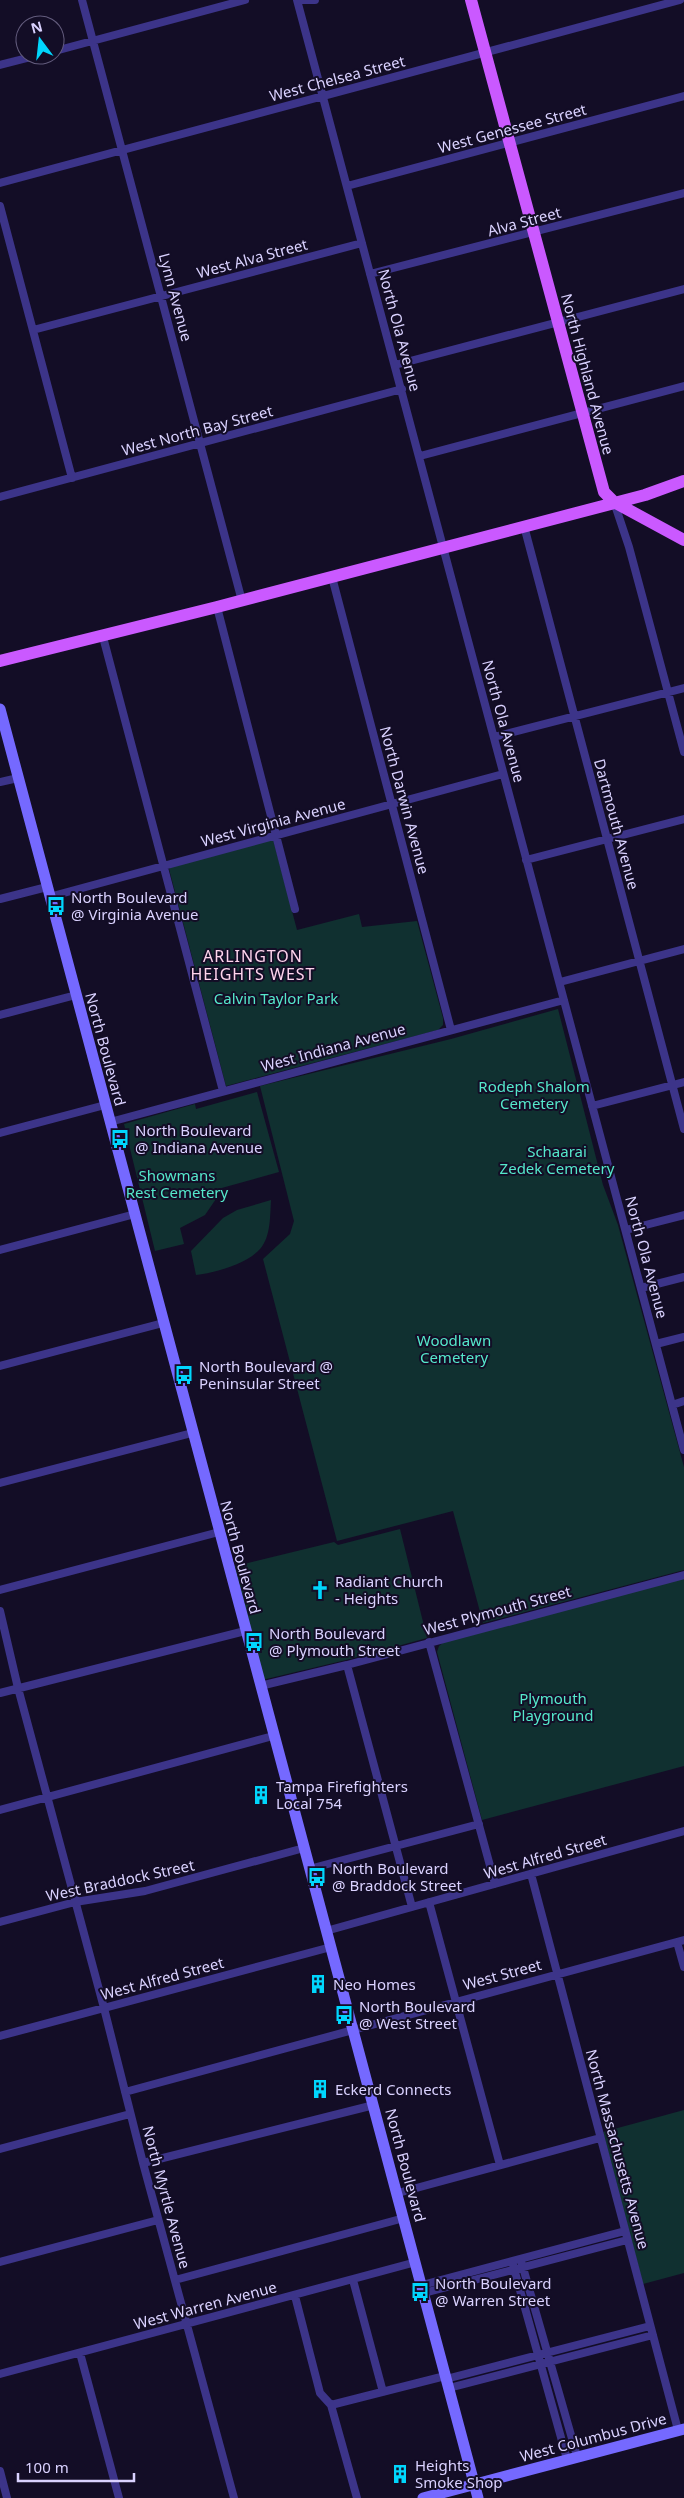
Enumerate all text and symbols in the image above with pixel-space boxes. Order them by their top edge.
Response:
north arrow [15,15,65,65]
text: N [29,16,44,38]
street label: West Chelsea Street [267,50,408,106]
street label: West Genessee Street [436,98,589,157]
street label: Alva Street [485,201,564,240]
street label: West Alva Street [194,233,310,282]
street label: Lynn Avenue [155,251,197,343]
street label: North Ola Avenue [374,267,426,393]
street label: North Highland Avenue [557,291,619,457]
street label: West North Bay Street [119,400,275,460]
street label: North Ola Avenue [478,658,530,784]
street label: North Darwin Avenue [376,724,434,876]
street label: Dartmouth Avenue [590,756,644,892]
street label: West Virginia Avenue [199,793,347,851]
place label: North Boulevard @ Virginia Avenue [71,887,199,924]
bus stop icon: North Boulevard @ Virginia Avenue [45,895,67,917]
district label: ARLINGTON HEIGHTS WEST [191,945,315,985]
park label: Calvin Taylor Park [214,988,338,1008]
street label: North Boulevard [81,990,131,1108]
street label: West Indiana Avenue [259,1018,407,1076]
park label: Rodeph Shalom Cemetery [478,1076,590,1113]
place label: North Boulevard @ Indiana Avenue [135,1120,263,1157]
bus stop icon: North Boulevard @ Indiana Avenue [109,1128,131,1150]
park label: Schaarai Zedek Cemetery [500,1141,615,1178]
park label: Showmans Rest Cemetery [126,1165,229,1202]
street label: North Ola Avenue [621,1194,673,1320]
park label: Woodlawn Cemetery [417,1330,491,1367]
place label: North Boulevard @ Peninsular Street [199,1356,333,1393]
bus stop icon: North Boulevard @ Peninsular Street [173,1364,195,1386]
street label: North Boulevard [216,1498,266,1616]
place label: Radiant Church - Heights [335,1571,443,1608]
church icon: Radiant Church - Heights [309,1579,331,1601]
street label: West Plymouth Street [421,1581,574,1639]
place label: North Boulevard @ Plymouth Street [269,1623,400,1660]
bus stop icon: North Boulevard @ Plymouth Street [243,1631,265,1653]
park label: Plymouth Playground [513,1688,593,1725]
place label: Tampa Firefighters Local 754 [276,1776,408,1813]
building icon: Tampa Firefighters Local 754 [250,1784,272,1806]
street label: West Alfred Street [481,1829,609,1883]
street label: West Braddock Street [44,1854,197,1905]
place label: North Boulevard @ Braddock Street [332,1858,463,1895]
bus stop icon: North Boulevard @ Braddock Street [306,1866,328,1888]
street label: West Alfred Street [98,1952,226,2004]
street label: West Street [461,1954,544,1994]
building icon: Neo Homes [307,1973,329,1995]
place label: Neo Homes [333,1974,416,1994]
place label: North Boulevard @ West Street [359,1996,476,2033]
bus stop icon: North Boulevard @ West Street [333,2004,355,2026]
street label: North Massachusetts Avenue [582,2047,654,2251]
building icon: Eckerd Connects [309,2078,331,2100]
place label: Eckerd Connects [335,2079,451,2099]
street label: North Boulevard [381,2106,431,2224]
street label: North Myrtle Avenue [138,2123,196,2271]
place label: North Boulevard @ Warren Street [435,2273,552,2310]
street label: West Warren Avenue [131,2276,279,2334]
bus stop icon: North Boulevard @ Warren Street [409,2281,431,2303]
street label: West Columbus Drive [517,2408,669,2466]
scale bar [18,2450,134,2482]
place label: Heights Smoke Shop [415,2455,503,2492]
text: 100 m [25,2457,69,2477]
building icon: Heights Smoke Shop [389,2463,411,2485]

